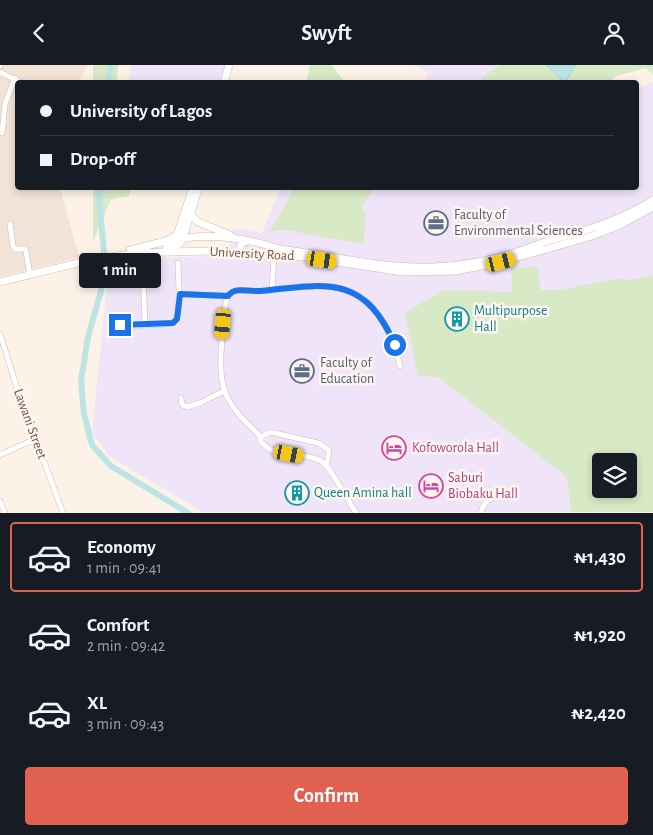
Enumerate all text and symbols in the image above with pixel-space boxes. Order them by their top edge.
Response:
icon: back [25,19,53,47]
icon: person [600,19,628,47]
text: Swyft [301,22,352,44]
text: University of Lagos [70,102,212,121]
text: Drop-off [70,150,135,169]
place label: Faculty of Environmental Sciences [454,208,583,238]
office icon: Faculty of Environmental Sciences [423,210,449,236]
street label: University Road [209,245,295,263]
car [306,250,337,270]
car [484,251,517,273]
callout: 1 min [79,253,161,287]
text: 1 min [103,262,137,278]
place label: Multipurpose Hall [474,304,548,334]
building icon: Multipurpose Hall [444,306,470,332]
car [214,308,231,340]
route end [109,314,131,336]
route start [384,334,406,356]
place label: Faculty of Education [320,356,374,386]
office icon: Faculty of Education [289,358,315,384]
street label: Lawani Street [11,387,49,461]
hotel icon: Kofoworola Hall [381,435,407,461]
place label: Kofoworola Hall [412,441,499,455]
car [272,444,305,464]
map controls [592,453,637,498]
button: layers [592,453,637,498]
place label: Saburi Biobaku Hall [448,471,518,501]
hotel icon: Saburi Biobaku Hall [418,473,444,499]
building icon: Queen Amina hall [284,480,310,506]
place label: Queen Amina hall [314,486,412,500]
icon: car [27,535,72,580]
text: Economy [87,538,156,557]
text: ₦1,430 [574,548,626,567]
text: 1 min · 09:41 [87,560,162,576]
icon: car [27,613,72,658]
text: Comfort [87,616,149,635]
text: ₦1,920 [573,626,626,645]
text: 2 min · 09:42 [87,638,165,654]
icon: car [27,691,72,736]
text: XL [87,694,107,713]
text: ₦2,420 [571,704,626,723]
text: 3 min · 09:43 [87,716,164,732]
button: Confirm [25,767,628,825]

